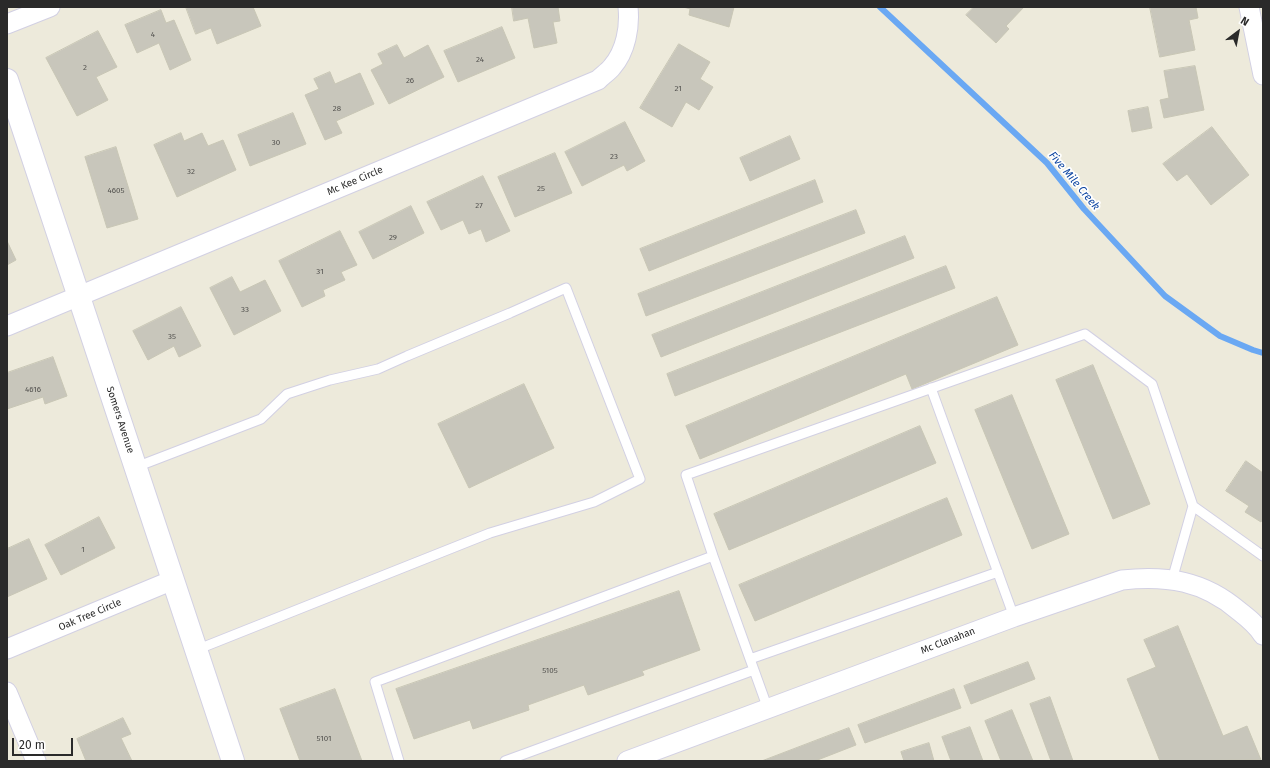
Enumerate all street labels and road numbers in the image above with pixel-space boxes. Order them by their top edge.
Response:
street label: Mc Kee Circle [325,164,385,198]
street label: Somers Avenue [104,385,136,455]
street label: Oak Tree Circle [57,596,123,634]
street label: Mc Clanahan [919,625,977,657]

